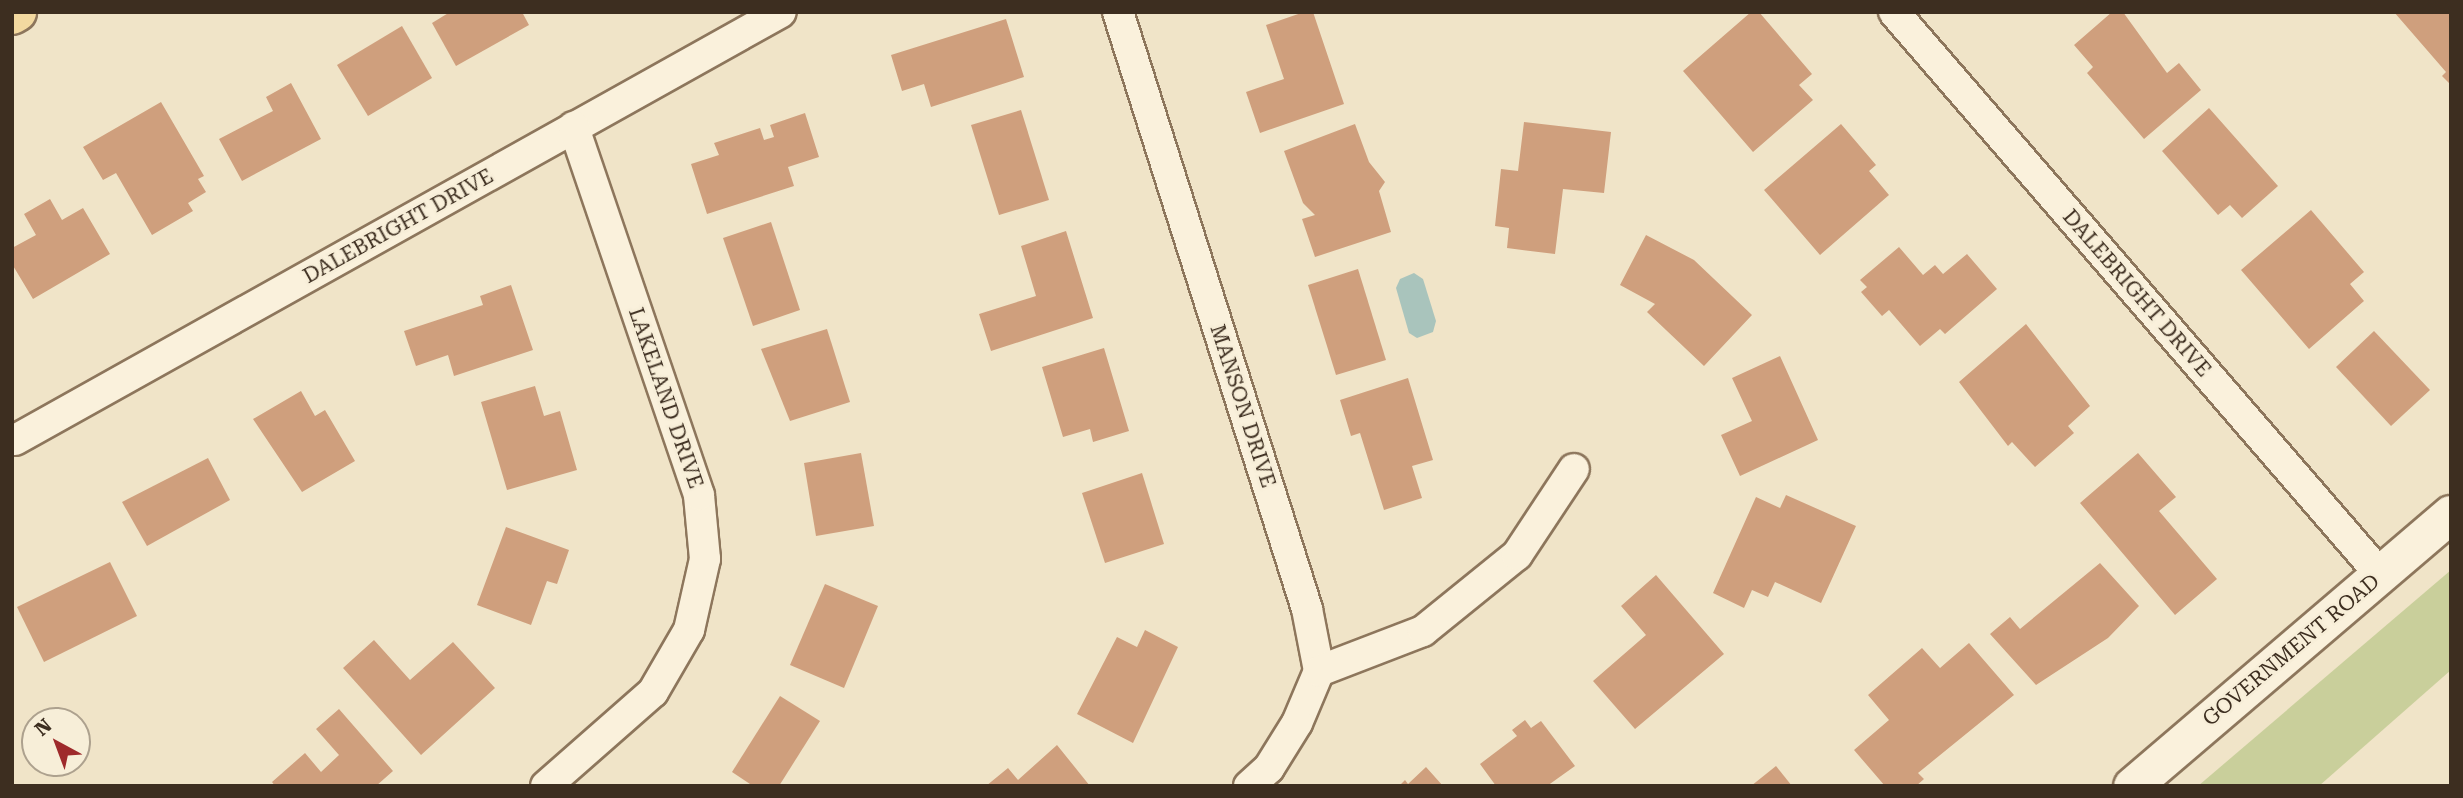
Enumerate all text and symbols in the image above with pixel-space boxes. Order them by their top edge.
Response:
street label: DALEBRIGHT DRIVE [299,163,497,289]
street label: DALEBRIGHT DRIVE [2057,204,2217,382]
street label: LAKELAND DRIVE [623,304,709,492]
street label: MANSON DRIVE [1205,321,1281,491]
street label: GOVERNMENT ROAD [2197,569,2385,731]
north arrow [21,707,91,777]
text: N [30,714,56,741]

